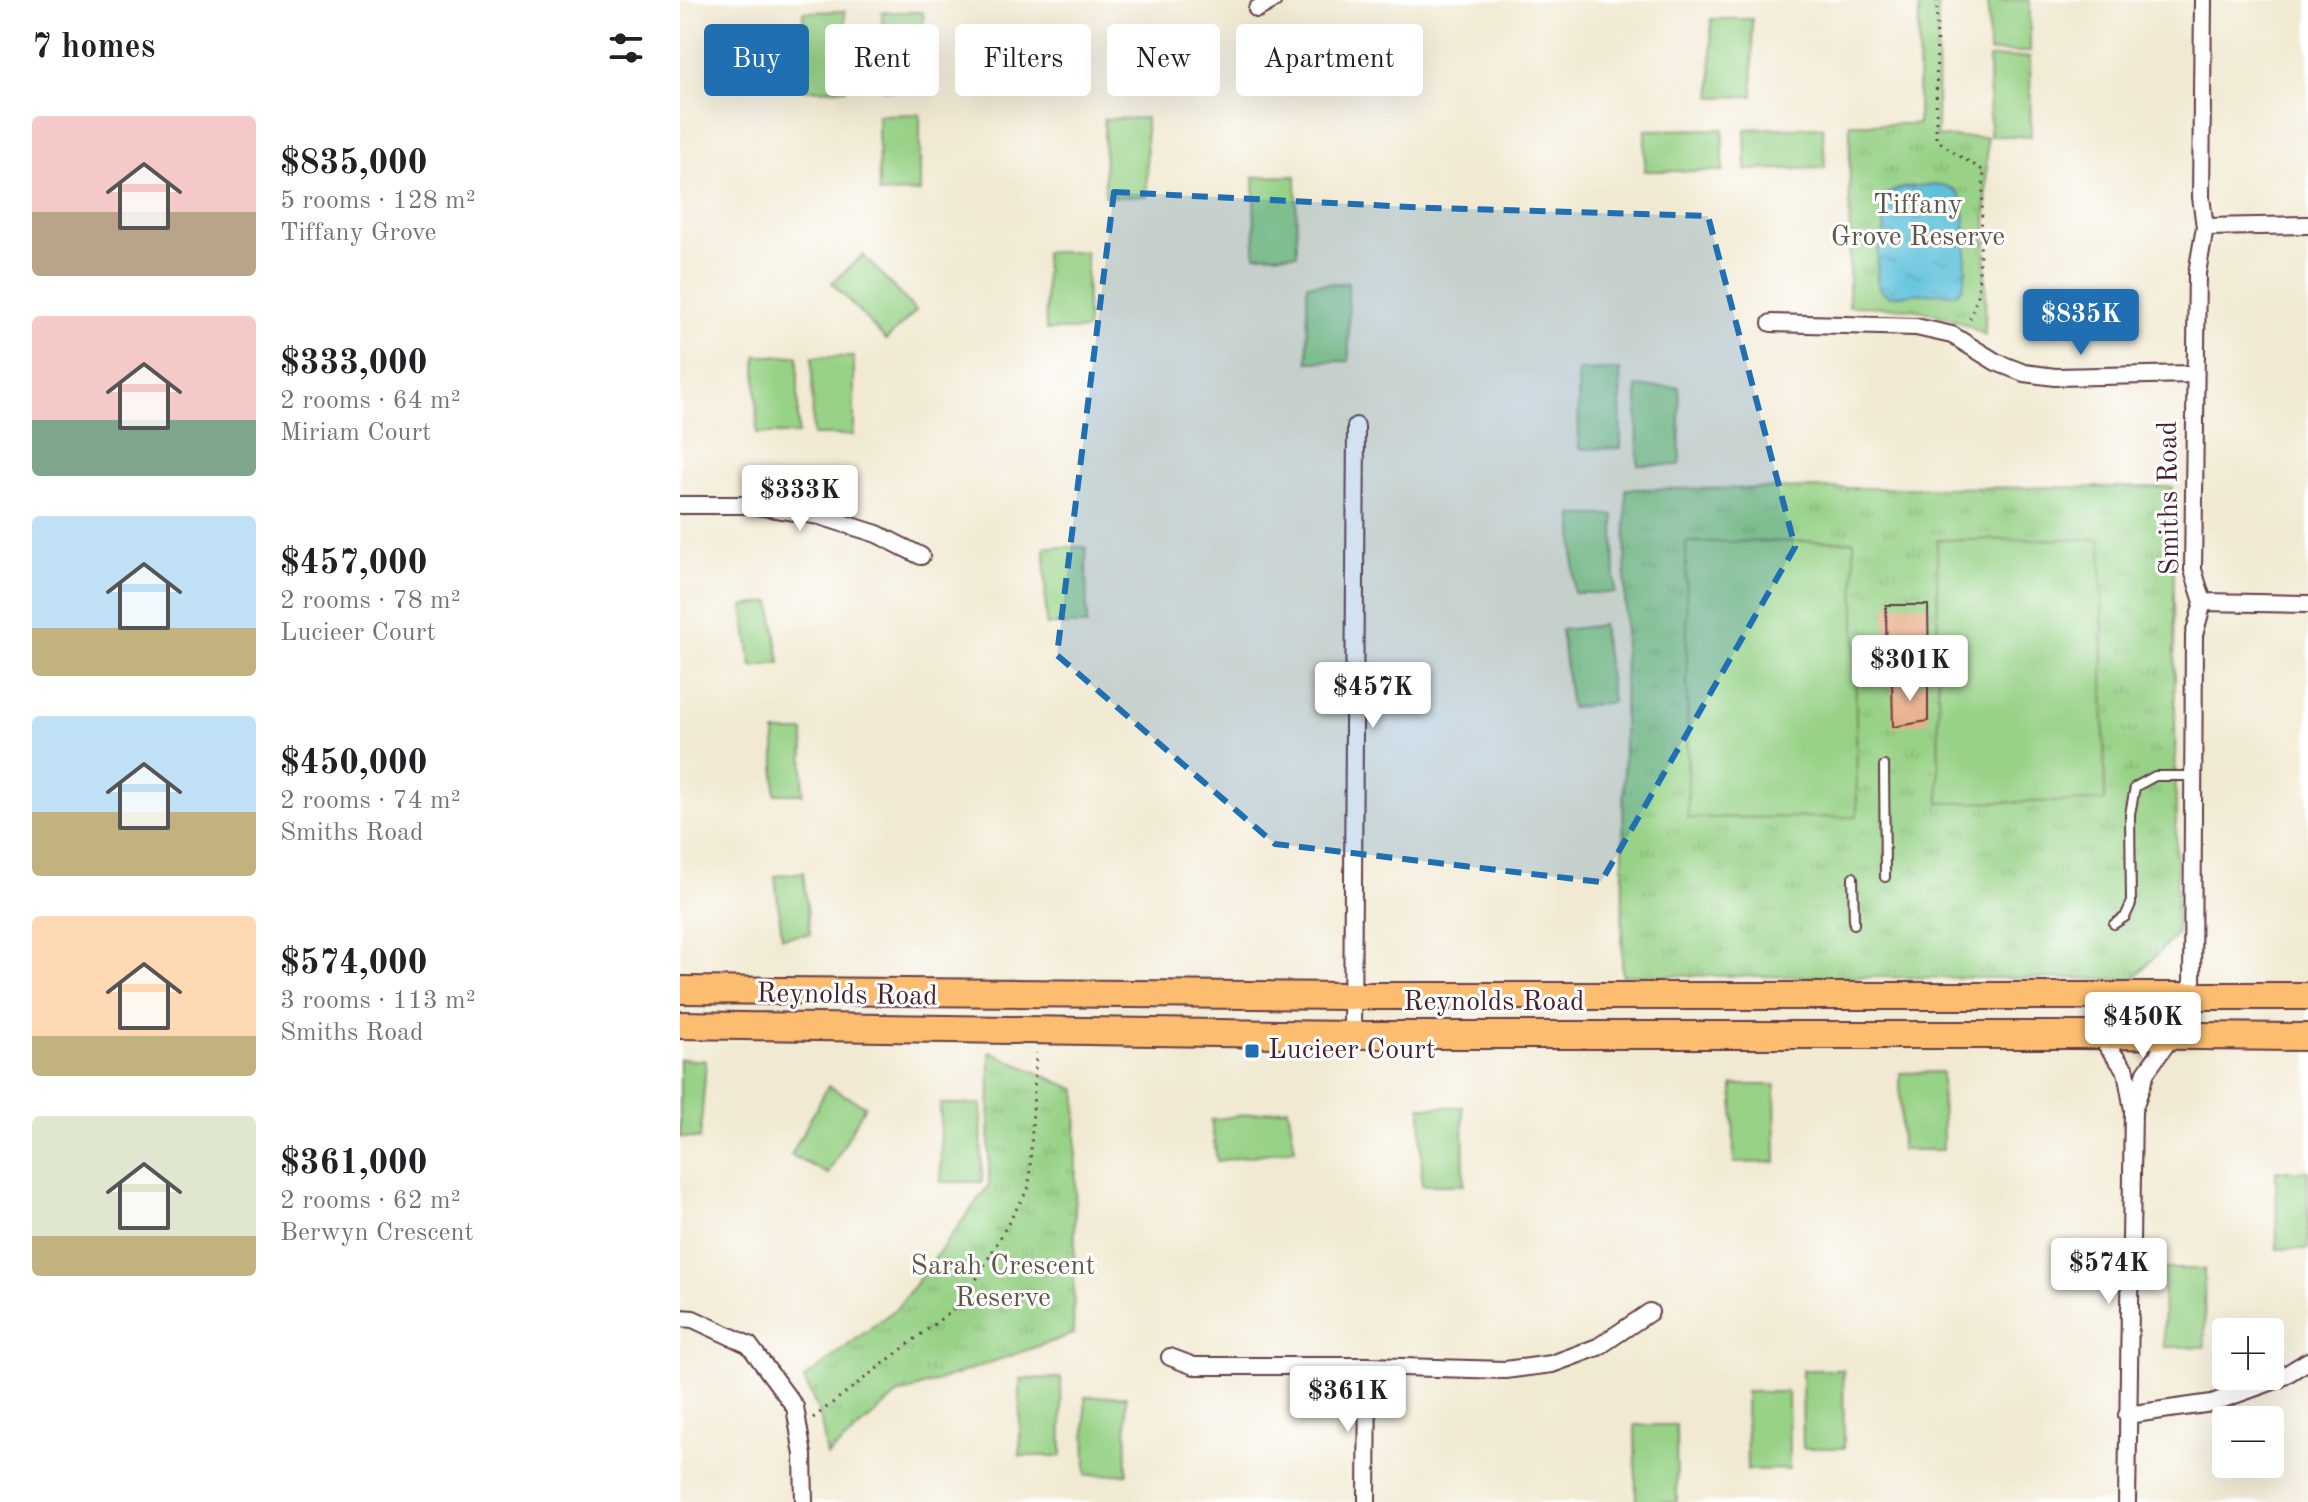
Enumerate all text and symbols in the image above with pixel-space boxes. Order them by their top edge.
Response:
chip: Buy [704,24,809,96]
chip: Rent [825,24,939,96]
chip: Filters [955,24,1091,96]
chip: New [1107,24,1220,96]
chip: Apartment [1236,24,1423,96]
icon: filters [604,26,648,70]
text: 7 homes [32,31,155,65]
text: $835,000 [280,147,428,181]
icon: home [96,148,192,244]
text: 5 rooms · 128 m² [280,188,476,214]
park label: Tiffany Grove Reserve [1831,192,2005,252]
text: Tiffany Grove [280,220,436,246]
pin: $835K [2025,289,2137,357]
text: $835K [2041,302,2121,328]
text: $333,000 [280,347,428,381]
icon: home [96,348,192,444]
text: 2 rooms · 64 m² [280,388,461,414]
text: Miriam Court [280,420,431,446]
street label: Smiths Road [2155,420,2185,576]
pin: $333K [744,465,856,533]
text: $333K [760,478,840,504]
text: $457,000 [280,547,428,581]
icon: home [96,548,192,644]
text: 2 rooms · 78 m² [280,588,461,614]
text: Lucieer Court [280,620,435,646]
pin: $301K [1854,635,1966,703]
text: $301K [1870,648,1950,674]
pin: $457K [1317,662,1429,730]
text: $457K [1333,675,1413,701]
text: $450,000 [280,747,428,781]
icon: home [96,748,192,844]
text: 2 rooms · 74 m² [280,788,461,814]
text: Smiths Road [280,820,424,846]
text: $574,000 [280,947,428,981]
icon: home [96,948,192,1044]
street label: Reynolds Road [756,980,938,1012]
text: 3 rooms · 113 m² [280,988,476,1014]
street label: Reynolds Road [1403,989,1585,1017]
pin: $450K [2087,992,2199,1060]
text: $450K [2103,1005,2183,1031]
text: Smiths Road [280,1020,424,1046]
place label: Lucieer Court [1268,1037,1435,1065]
marker: Lucieer Court [1243,1042,1261,1060]
text: $361,000 [280,1147,428,1181]
icon: home [96,1148,192,1244]
text: 2 rooms · 62 m² [280,1188,461,1214]
text: Berwyn Crescent [280,1220,474,1246]
pin: $574K [2053,1238,2165,1306]
text: $574K [2069,1251,2149,1277]
park label: Sarah Crescent Reserve [911,1253,1095,1313]
map controls [2212,1318,2284,1478]
button: + [2212,1318,2284,1390]
pin: $361K [1292,1366,1404,1434]
text: $361K [1308,1379,1388,1405]
button: − [2212,1406,2284,1478]

